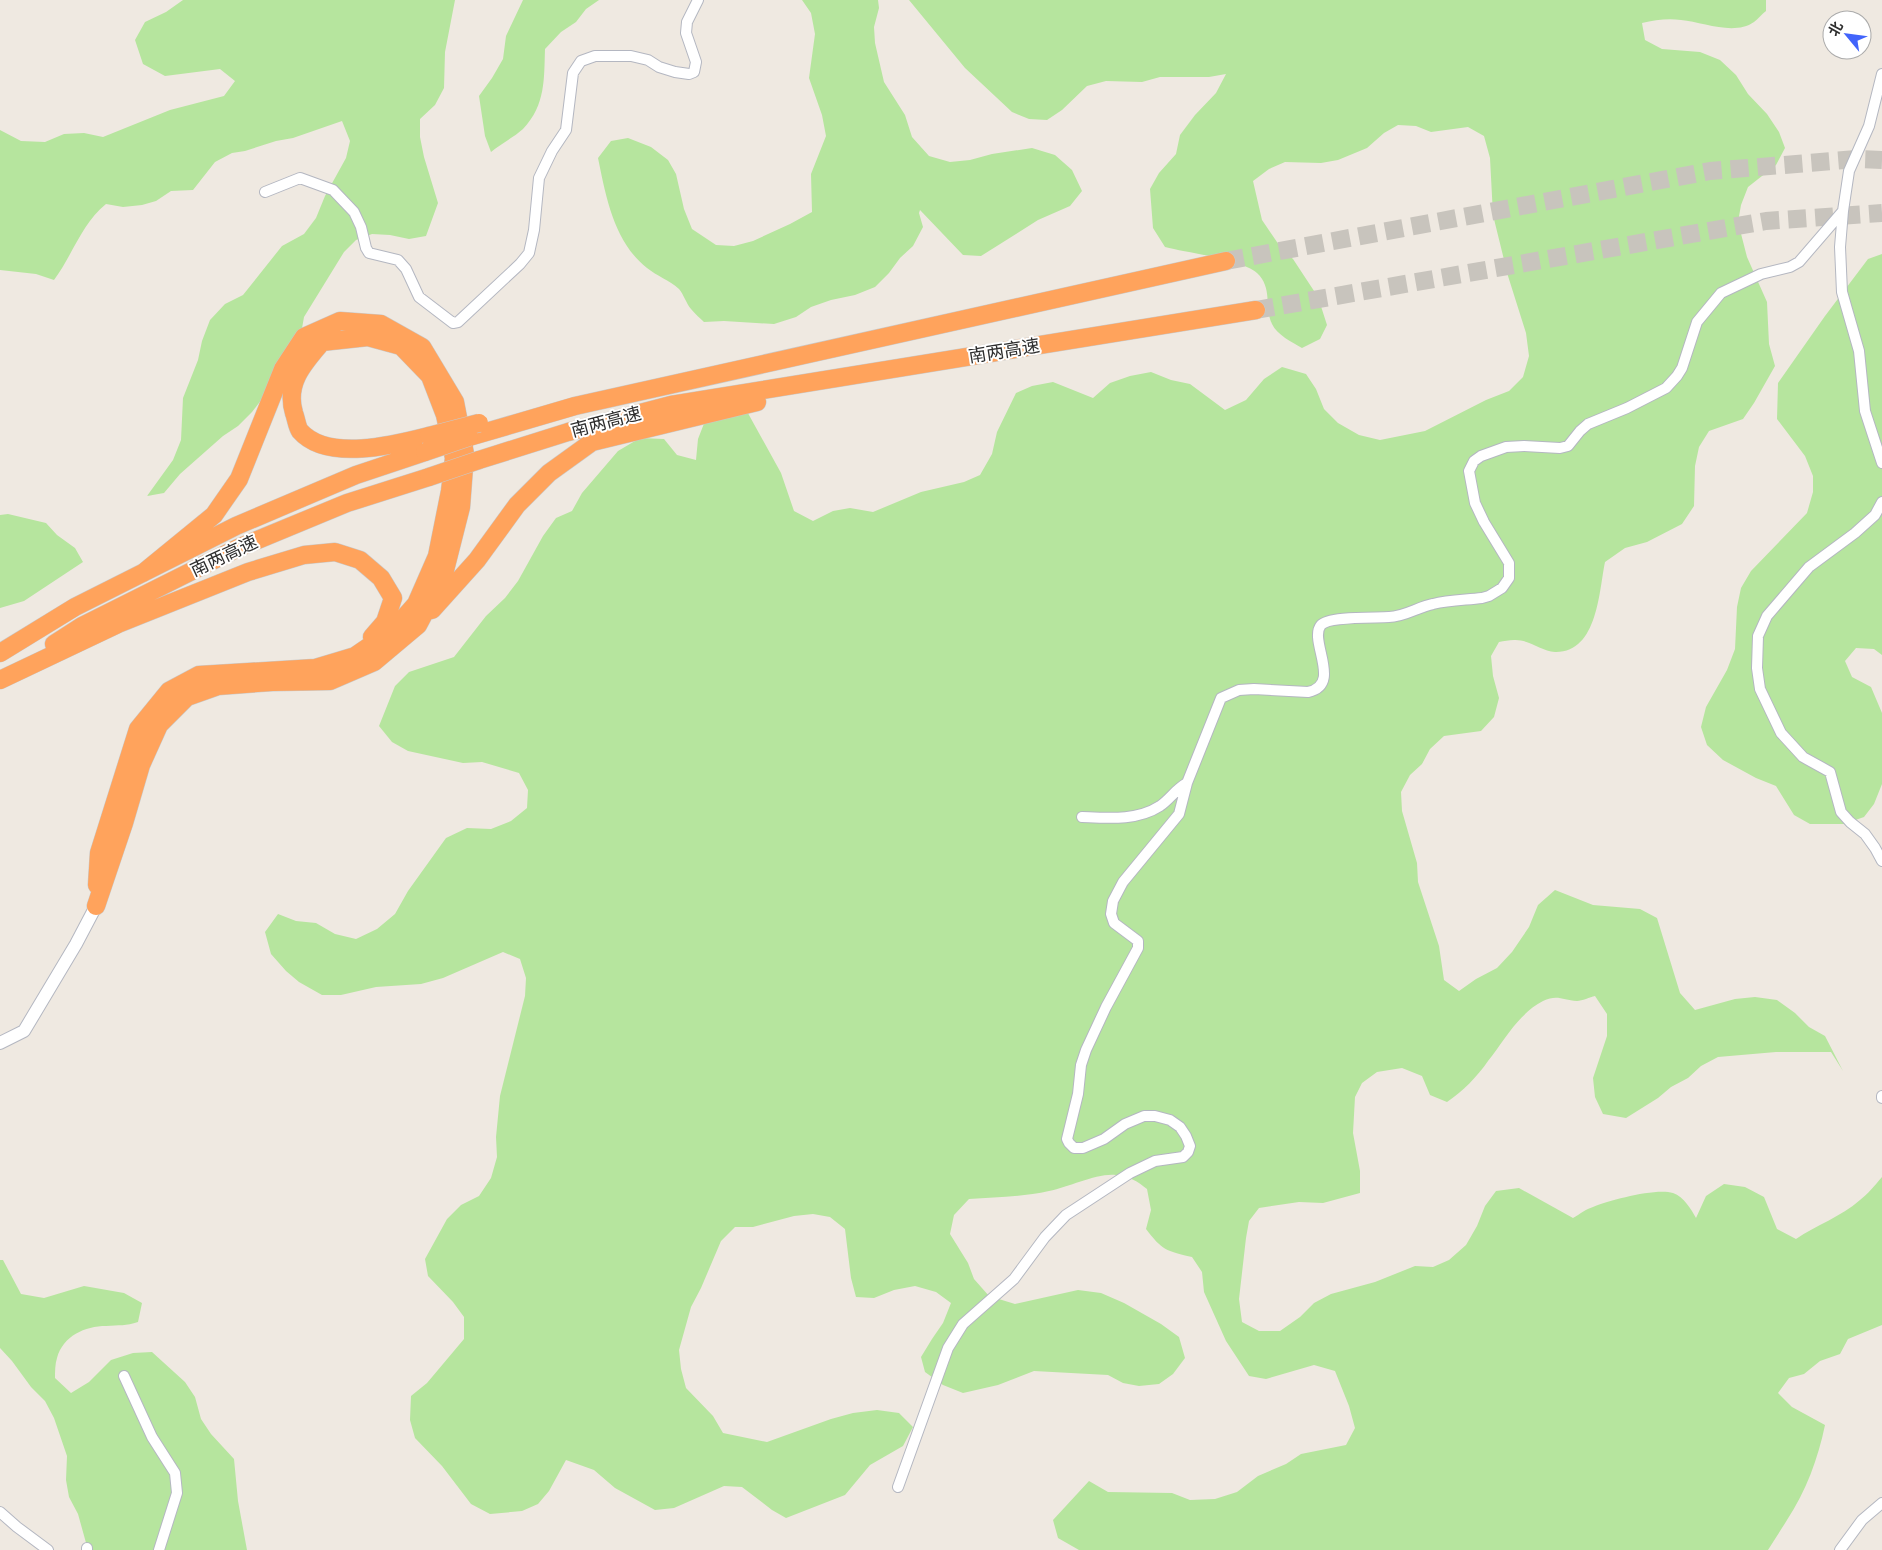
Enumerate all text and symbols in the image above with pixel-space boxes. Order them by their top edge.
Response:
north arrow [1822,10,1872,60]
text: 北 [1825,19,1847,39]
street label: 南两高速 [967,335,1041,367]
street label: 南两高速 [568,402,644,442]
street label: 南两高速 [187,531,261,581]

